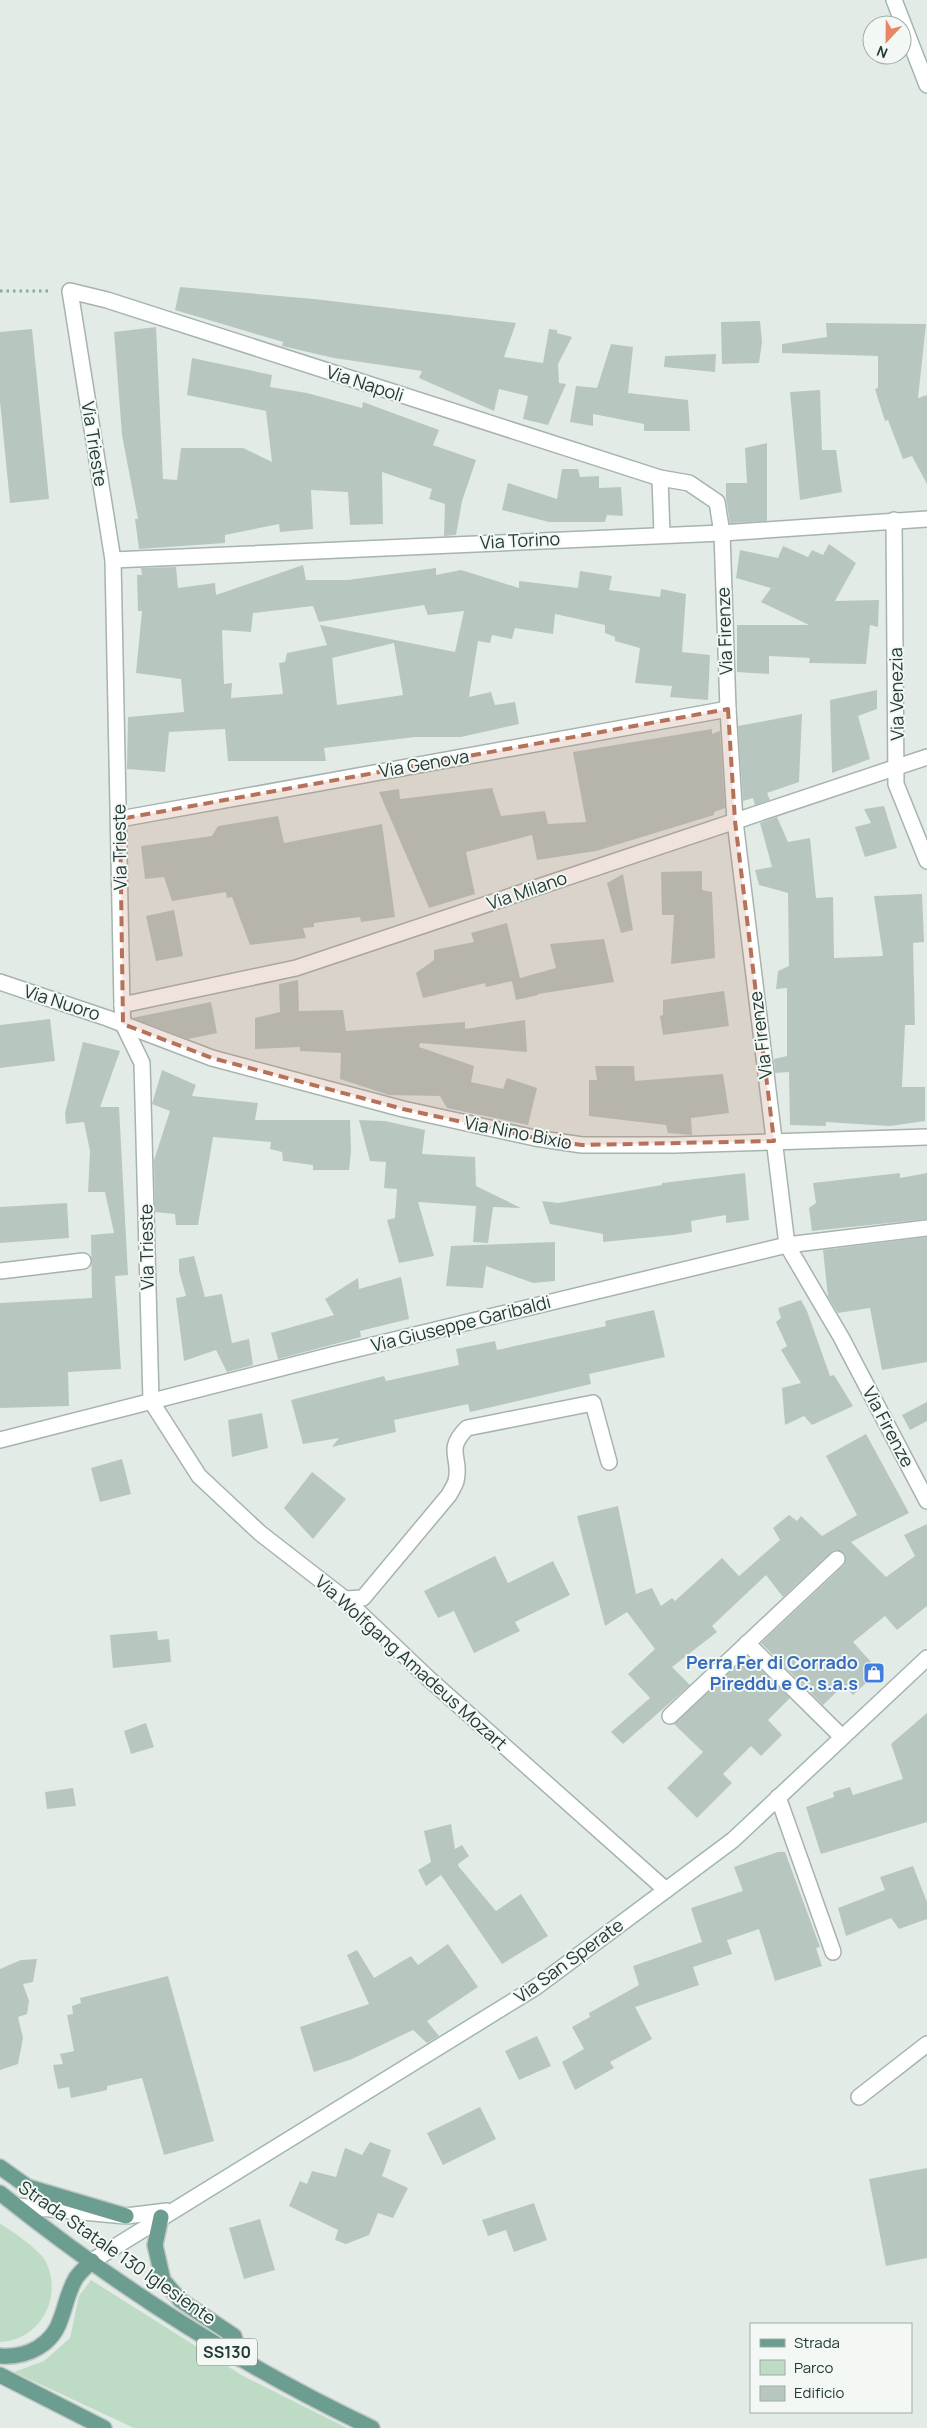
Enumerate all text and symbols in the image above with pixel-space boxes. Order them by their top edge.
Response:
north arrow [862,15,912,65]
text: N [874,42,890,63]
street label: Via Napoli [323,359,407,407]
street label: Via Trieste [76,399,114,488]
street label: Via Torino [479,526,561,554]
street label: Via Firenze [710,587,738,676]
street label: Via Venezia [883,647,909,741]
street label: Via Genova [377,743,471,783]
street label: Via Trieste [106,804,132,890]
street label: Via Milano [483,865,570,915]
street label: Via Nuoro [21,978,104,1026]
street label: Via Firenze [743,990,777,1080]
street label: Via Nino Bixio [462,1110,574,1154]
street label: Via Trieste [133,1204,159,1290]
street label: Via Giuseppe Garibaldi [369,1289,553,1357]
street label: Via Firenze [858,1382,920,1471]
street label: Via Wolfgang Amadeus Mozart [311,1569,513,1755]
place label: Perra Fer di Corrado Pireddu e C. s.a.s [686,1650,858,1695]
shop icon: Perra Fer di Corrado Pireddu e C. s.a.s [862,1661,886,1685]
street label: Via San Sperate [509,1912,628,2008]
street label: Strada Statale 130 Iglesiente [14,2175,221,2330]
legend [750,2323,912,2413]
text: Strada [794,2332,840,2353]
road number: SS130 [197,2338,257,2366]
text: Parco [794,2357,833,2378]
text: Edificio [794,2382,845,2403]

